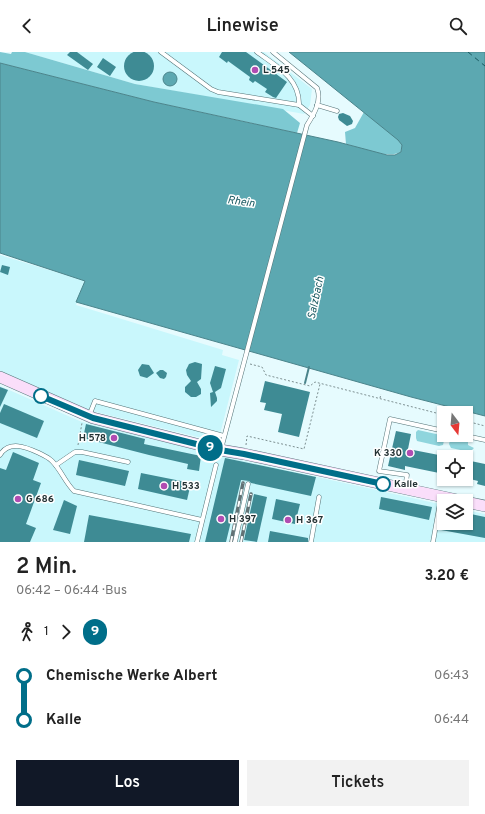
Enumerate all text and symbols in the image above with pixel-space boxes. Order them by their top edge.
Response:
icon: back [16,15,38,37]
text: Linewise [206,15,279,38]
icon: search [447,15,469,37]
place label: L 545 [263,64,290,77]
marker: L 545 [250,65,260,75]
water label: Rhein [226,193,256,211]
water label: Salzbach [305,275,327,321]
unlabelled marker [33,388,49,404]
north arrow [437,406,473,442]
map controls [437,406,473,530]
place label: H 578 [79,432,106,445]
marker: H 578 [109,433,119,443]
line badge: 9 [197,435,223,461]
text: 9 [206,439,214,456]
place label: K 330 [374,447,402,460]
marker: K 330 [405,448,415,458]
button: locate [437,450,473,486]
marker: Kalle [375,476,391,492]
place label: Kalle [394,478,418,491]
place label: H 533 [172,480,200,493]
marker: H 533 [159,481,169,491]
place label: G 686 [26,493,54,506]
marker: G 686 [13,494,23,504]
button: layers [437,494,473,530]
place label: H 397 [229,513,256,526]
marker: H 397 [216,514,226,524]
place label: H 367 [296,514,323,527]
marker: H 367 [283,515,293,525]
text: 2 Min. [16,554,77,581]
text: 3.20 € [424,567,469,586]
text: 06:42 – 06:44 · Bus [16,583,127,599]
icon: walk [16,621,38,643]
icon: forward [55,621,77,643]
text: 9 [91,623,99,640]
text: 1 [44,624,49,640]
text: Chemische Werke Albert [46,667,217,686]
text: 06:43 [434,668,469,684]
text: Kalle [46,711,82,730]
text: 06:44 [434,712,469,728]
button: Los [16,760,239,806]
button: Tickets [247,760,469,806]

